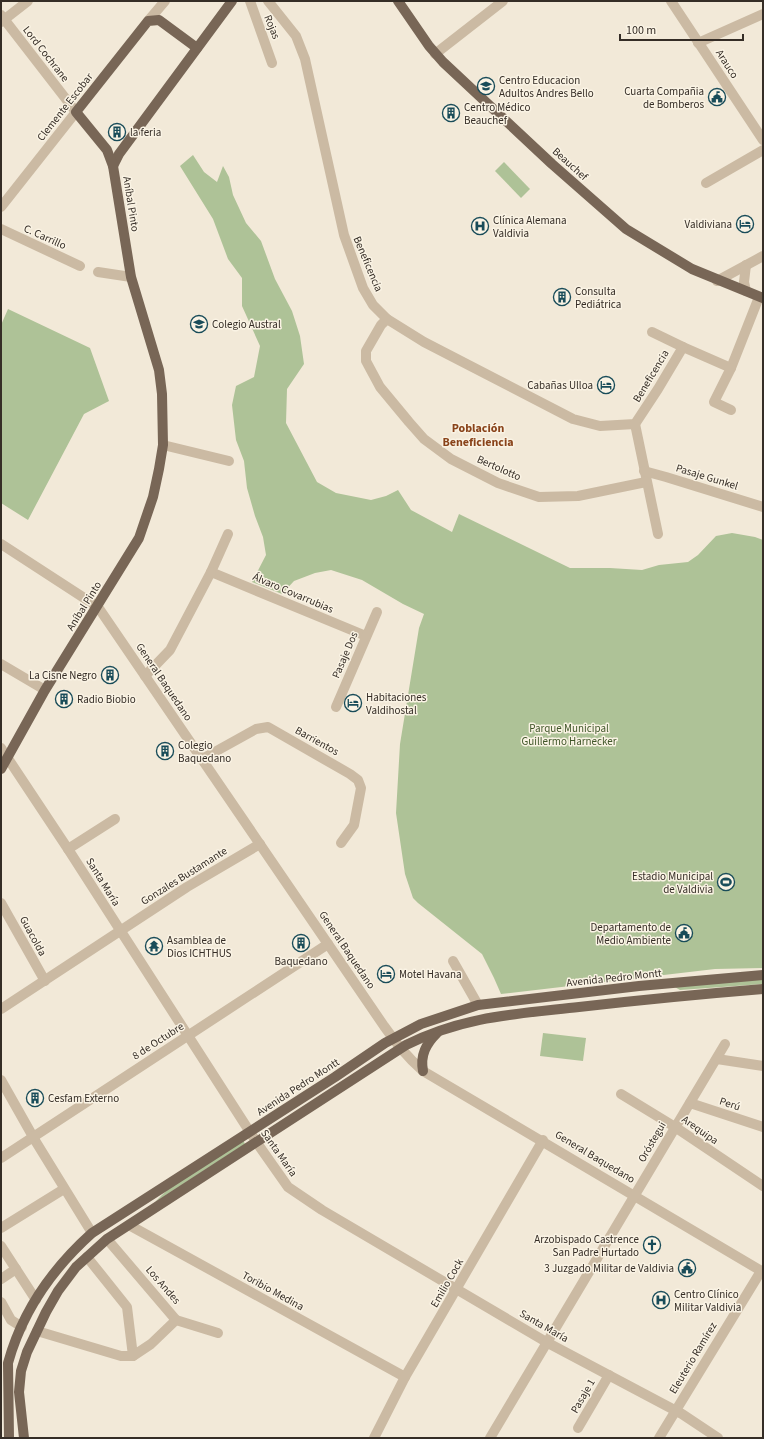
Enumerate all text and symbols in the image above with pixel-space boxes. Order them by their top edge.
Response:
street label: Rojas [260,13,284,42]
scale bar [620,16,743,42]
text: 100 m [626,22,656,39]
street label: Lord Cochrane [19,23,73,85]
street label: Arauco [712,47,742,81]
street label: Clemente Escobar [34,70,97,144]
place label: Centro Educacion Adultos Andres Bello [499,73,594,101]
school or university icon: Centro Educacion Adultos Andres Bello [476,76,496,96]
place label: Cuarta Compañia de Bomberos [624,84,704,112]
public building icon: Cuarta Compañia de Bomberos [707,87,727,107]
place label: Centro Médico Beauchef [464,100,530,128]
building icon: Centro Médico Beauchef [441,103,461,123]
building icon: la feria [107,122,127,142]
place label: la feria [130,125,161,140]
street label: Beauchef [549,144,592,184]
street label: Aníbal Pinto [119,175,143,233]
place label: Clínica Alemana Valdivia [493,213,567,241]
hotel icon: Valdiviana [735,214,755,234]
hospital icon: Clínica Alemana Valdivia [470,216,490,236]
place label: Valdiviana [684,217,732,232]
street label: C. Carrillo [21,221,69,253]
street label: Beneficencia [350,234,386,294]
place label: Consulta Pediátrica [575,284,621,312]
building icon: Consulta Pediátrica [552,287,572,307]
school or university icon: Colegio Austral [189,314,209,334]
place label: Colegio Austral [212,317,281,332]
street label: Beneficencia [629,347,673,405]
hotel icon: Cabañas Ulloa [596,375,616,395]
place label: Cabañas Ulloa [527,378,593,393]
district label: Población Beneficiencia [442,420,514,451]
street label: Bertolotto [475,452,523,484]
street label: Pasaje Gunkel [674,460,740,494]
street label: Álvaro Covarrubias [250,569,336,617]
street label: Aníbal Pinto [63,578,105,634]
street label: Pasaje Dos [328,629,362,681]
street label: General Baquedano [132,640,196,724]
building icon: La Cisne Negro [100,665,120,685]
place label: La Cisne Negro [29,668,97,683]
building icon: Radio Biobio [54,689,74,709]
place label: Habitaciones Valdihostal [366,690,427,718]
place label: Radio Biobio [77,692,136,707]
hotel icon: Habitaciones Valdihostal [343,693,363,713]
park label: Parque Municipal Guillermo Harnecker [521,721,617,749]
street label: Barrientos [292,723,342,759]
place label: Colegio Baquedano [178,738,231,766]
building icon: Colegio Baquedano [155,741,175,761]
street label: Gonzales Bustamante [138,843,231,909]
street label: Santa María [82,855,124,909]
place label: Estadio Municipal de Valdivia [632,869,713,897]
sports icon: Estadio Municipal de Valdivia [716,872,736,892]
street label: General Baquedano [315,908,379,992]
street label: Guacolda [16,913,50,959]
place label: Departamento de Medio Ambiente [591,920,672,948]
public building icon: Departamento de Medio Ambiente [674,923,694,943]
place label: Asamblea de Dios ICHTHUS [167,933,232,961]
building icon: Baquedano [291,933,311,953]
temple icon: Asamblea de Dios ICHTHUS [144,936,164,956]
place label: Baquedano [274,954,328,969]
hotel icon: Motel Havana [376,964,396,984]
street label: Avenida Pedro Montt [566,966,663,990]
place label: Motel Havana [399,967,462,982]
street label: 8 de Octubre [129,1018,187,1063]
street label: Avenida Pedro Montt [254,1055,342,1119]
building icon: Cesfam Externo [25,1088,45,1108]
place label: Cesfam Externo [48,1091,119,1106]
street label: Perú [718,1094,742,1114]
street label: Arequipa [679,1112,721,1148]
street label: Oróstegui [634,1119,670,1165]
street label: Santa María [257,1126,301,1180]
street label: General Baquedano [552,1127,638,1187]
place label: Arzobispado Castrence San Padre Hurtado [534,1232,640,1260]
church icon: Arzobispado Castrence San Padre Hurtado [642,1235,662,1255]
street label: Emilio Cock [427,1255,467,1310]
public building icon: 3 Juzgado Militar de Valdivia [677,1258,697,1278]
place label: 3 Juzgado Militar de Valdivia [544,1261,674,1276]
street label: Los Andes [142,1263,184,1308]
street label: Toribio Medina [239,1268,307,1314]
place label: Centro Clínico Militar Valdivia [674,1287,741,1315]
hospital icon: Centro Clínico Militar Valdivia [651,1290,671,1310]
street label: Santa María [517,1306,571,1346]
street label: Eleuterio Ramírez [666,1319,720,1397]
street label: Pasaje 1 [567,1376,599,1416]

